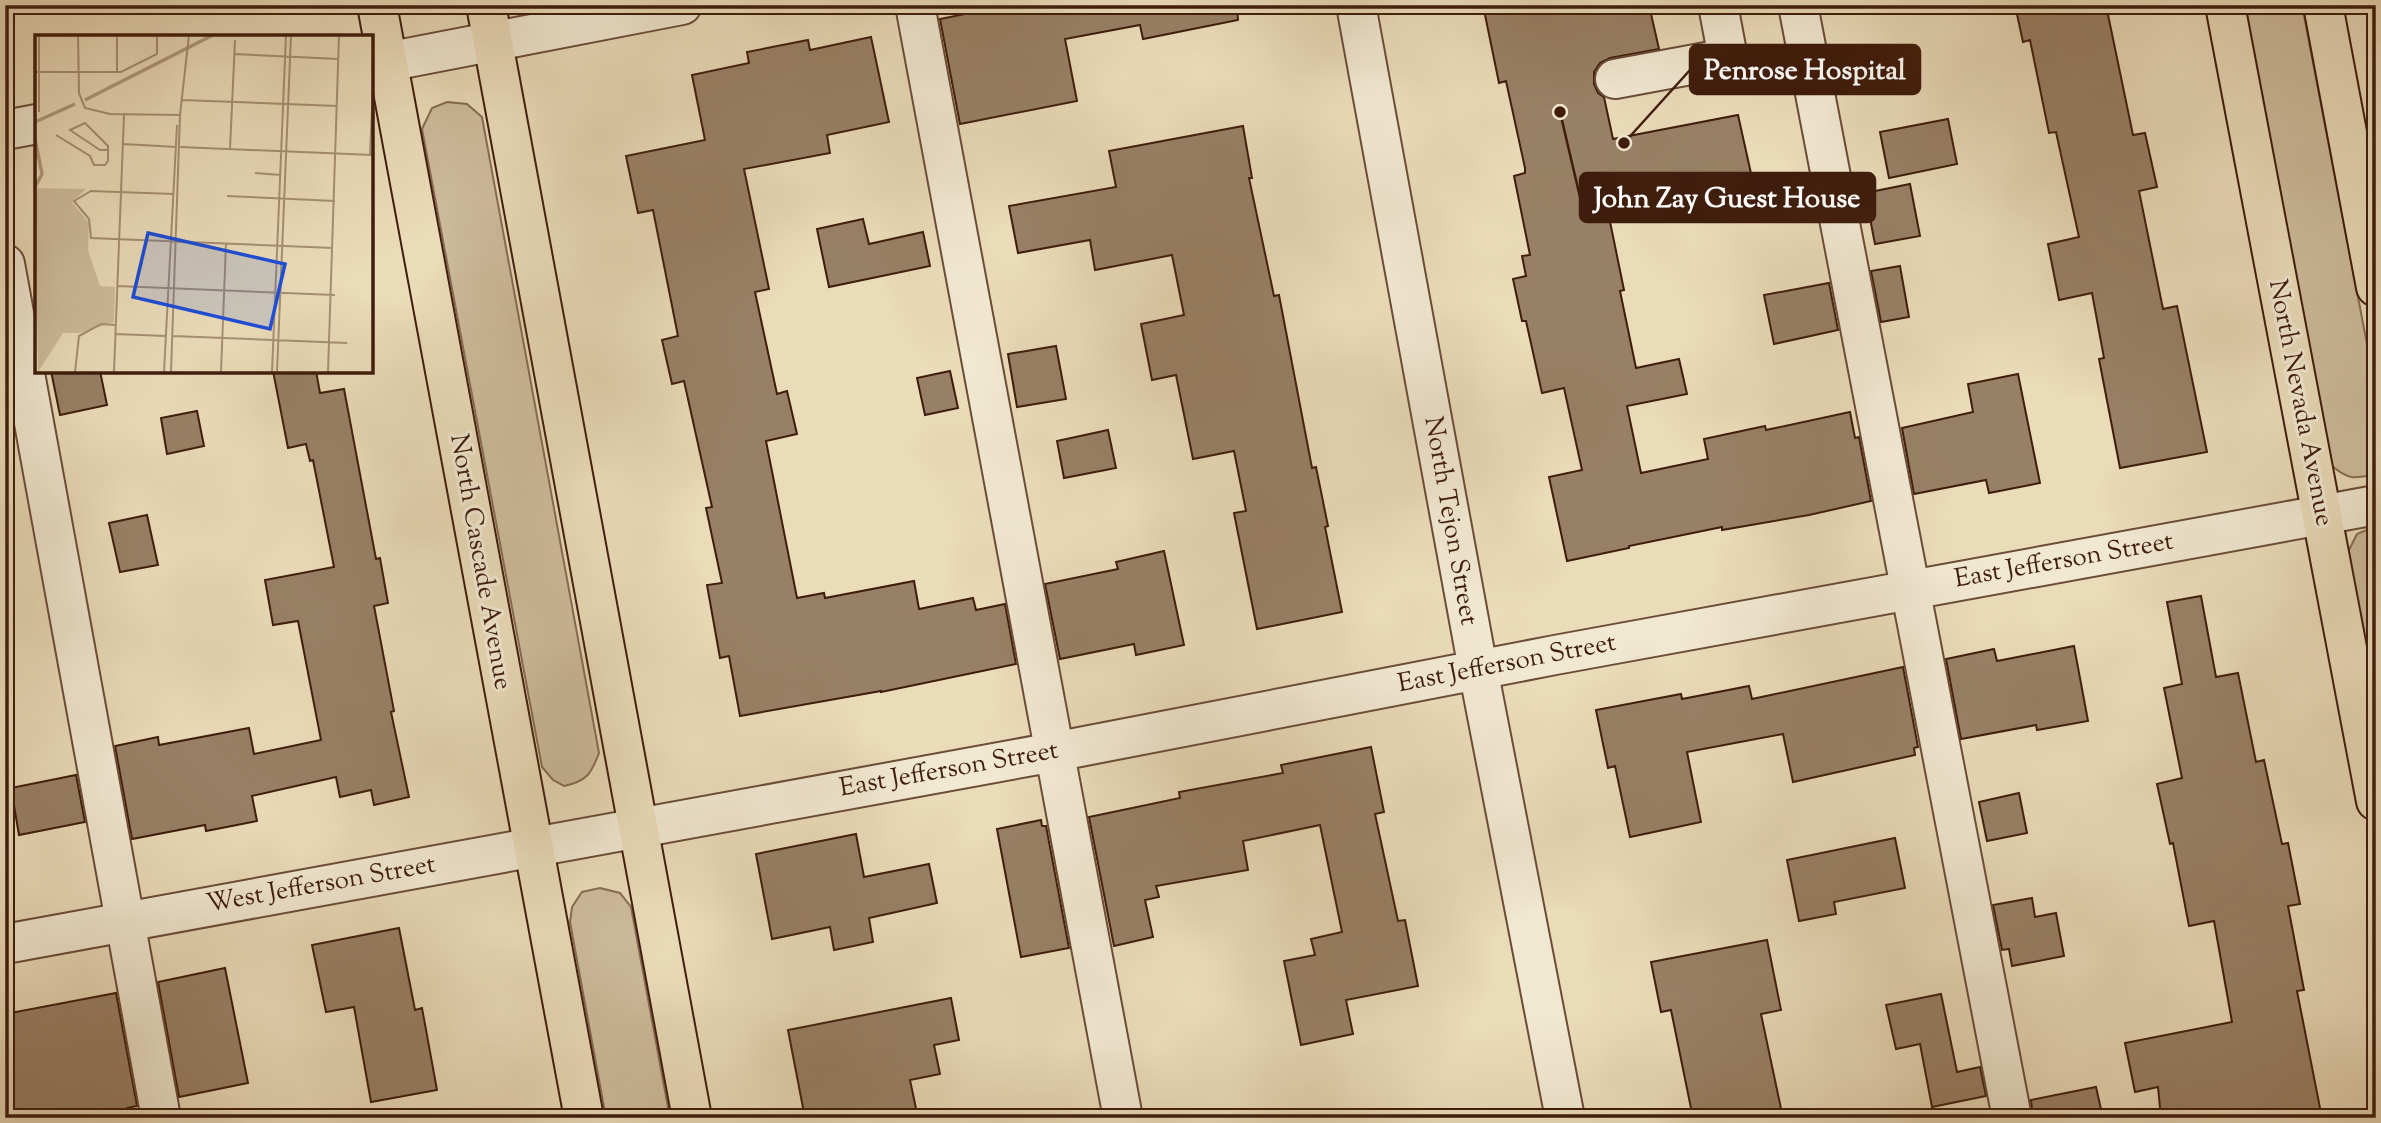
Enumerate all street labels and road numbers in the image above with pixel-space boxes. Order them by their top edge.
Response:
street label: North Nevada Avenue [2258,277,2342,529]
street label: North Tejon Street [1413,414,1487,628]
street label: North Cascade Avenue [439,431,521,693]
street label: East Jefferson Street [1952,524,2176,598]
street label: East Jefferson Street [1395,625,1619,703]
street label: East Jefferson Street [837,733,1061,807]
street label: West Jefferson Street [203,847,439,923]

